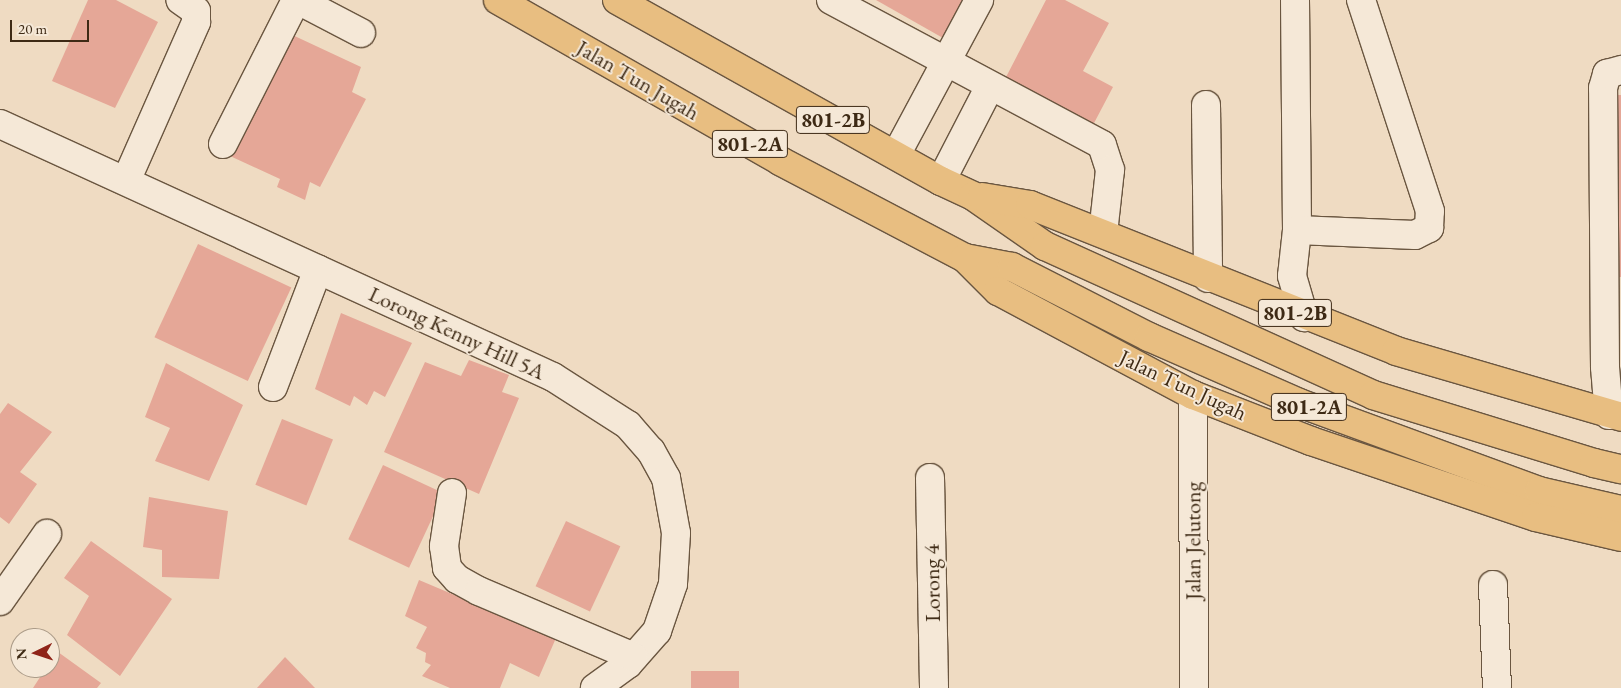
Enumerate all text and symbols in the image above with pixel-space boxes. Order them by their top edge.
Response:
scale bar [12,10,91,42]
text: 20 m [18,19,47,38]
street label: Jalan Tun Jugah [572,34,704,126]
road number: 801-2B [796,102,870,138]
road number: 801-2A [711,126,789,162]
street label: Lorong Kenny Hill 5A [365,281,549,385]
road number: 801-2B [1258,294,1332,332]
street label: Jalan Tun Jugah [1115,344,1251,426]
road number: 801-2A [1270,388,1348,426]
street label: Jalan Jelutong [1180,482,1206,600]
street label: Lorong 4 [918,544,946,622]
north arrow [10,628,60,678]
text: N [12,648,30,660]

